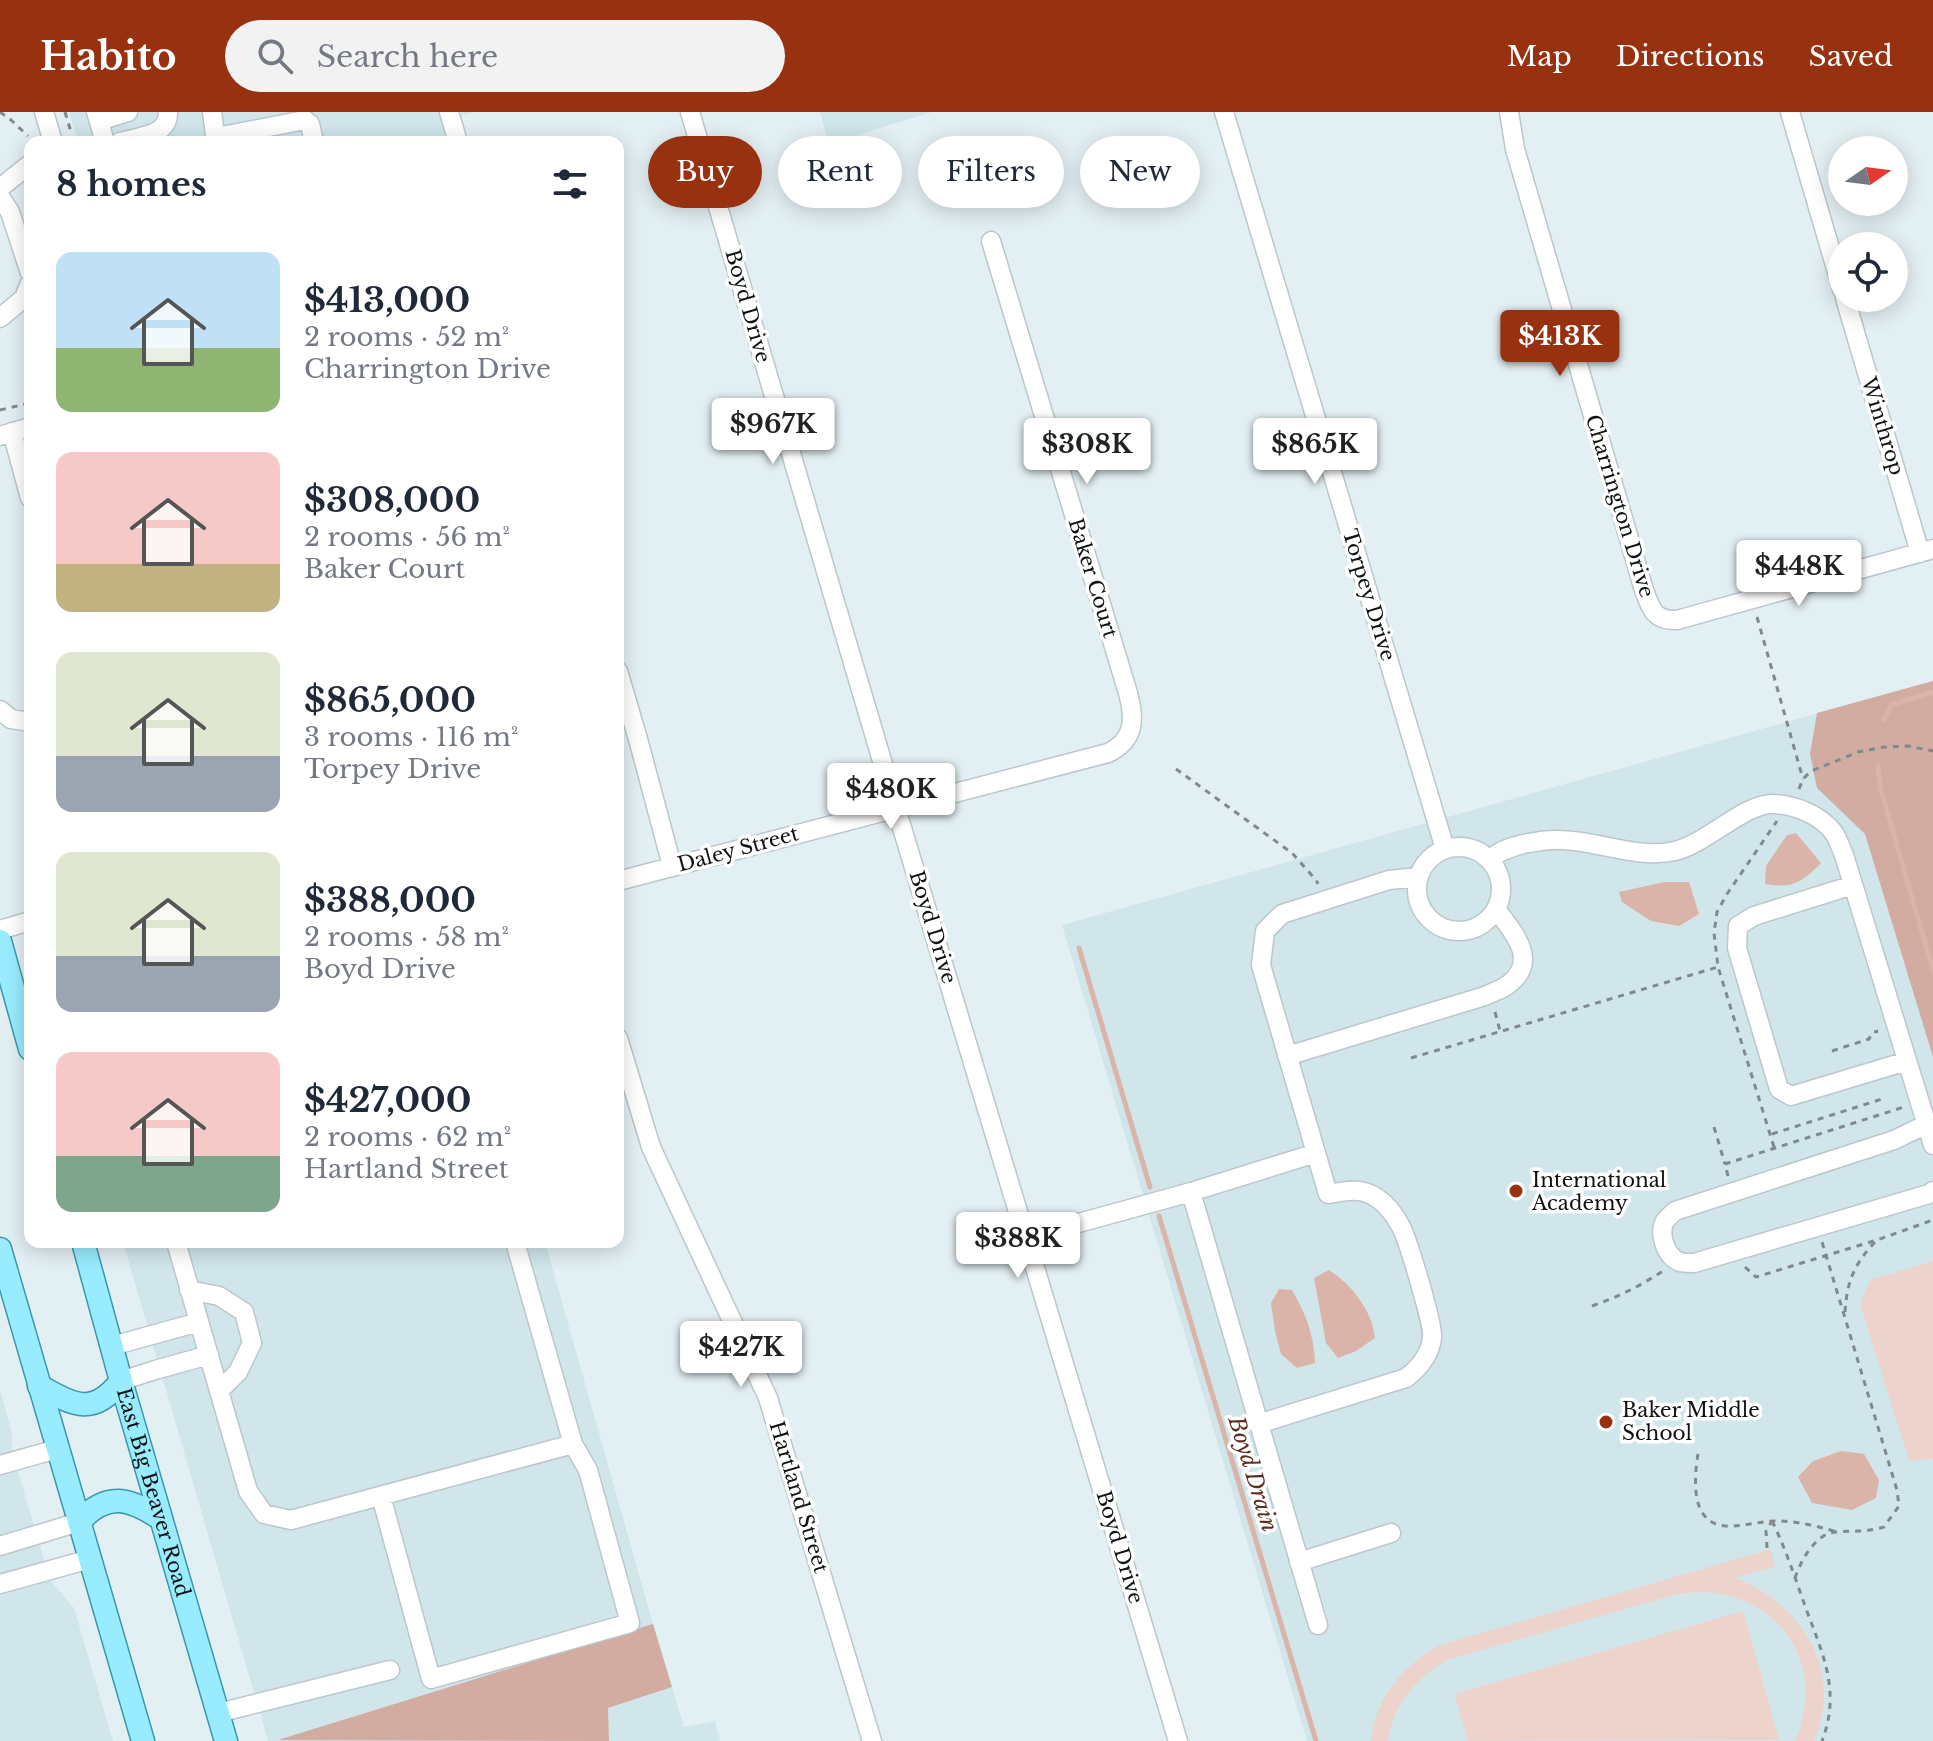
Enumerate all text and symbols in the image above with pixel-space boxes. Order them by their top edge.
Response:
search box [225,20,785,92]
text: Habito [40,33,177,80]
icon: search [253,34,297,78]
text: Search here [317,38,498,75]
text: Map [1507,39,1572,74]
text: Directions [1616,39,1765,74]
text: Saved [1809,39,1893,74]
chip: Buy [648,136,762,208]
chip: Rent [778,136,902,208]
chip: Filters [918,136,1064,208]
chip: New [1080,136,1200,208]
north arrow [1828,136,1908,216]
map controls [1828,136,1908,312]
icon: filters [548,162,592,206]
text: 8 homes [56,163,207,205]
button: locate [1828,232,1908,312]
street label: Boyd Drive [720,247,776,365]
text: $413,000 [304,279,470,321]
icon: home [120,284,216,380]
pin: $413K [1504,310,1616,378]
text: $413K [1518,320,1602,352]
text: 2 rooms · 52 m² [304,321,509,353]
text: Charrington Drive [304,353,551,385]
street label: Winthrop [1856,373,1909,478]
pin: $967K [717,398,829,466]
text: $967K [730,408,816,440]
street label: Charrington Drive [1581,412,1659,600]
pin: $308K [1031,418,1143,486]
pin: $865K [1259,418,1371,486]
text: $308K [1042,428,1132,460]
text: $865K [1271,428,1359,460]
text: $308,000 [304,479,480,521]
icon: home [120,484,216,580]
street label: Baker Court [1063,515,1123,641]
text: 2 rooms · 56 m² [304,521,510,553]
street label: Torpey Drive [1338,526,1400,664]
pin: $448K [1743,540,1855,608]
text: $448K [1754,550,1844,582]
text: Baker Court [304,553,465,585]
text: $865,000 [304,679,476,721]
icon: home [120,684,216,780]
text: 3 rooms · 116 m² [304,721,518,753]
text: Torpey Drive [304,753,481,785]
pin: $480K [835,763,947,831]
text: $480K [845,773,937,805]
street label: Daley Street [675,821,802,877]
street label: Boyd Drive [904,868,962,986]
text: $388,000 [304,879,476,921]
icon: home [120,884,216,980]
text: 2 rooms · 58 m² [304,921,509,953]
text: Boyd Drive [304,953,456,985]
text: $427,000 [304,1079,471,1121]
icon: home [120,1084,216,1180]
text: 2 rooms · 62 m² [304,1121,511,1153]
text: Hartland Street [304,1153,509,1185]
place label: International Academy [1531,1168,1666,1215]
marker: International Academy [1507,1182,1525,1200]
pin: $388K [962,1212,1074,1280]
text: $388K [974,1222,1062,1254]
pin: $427K [685,1321,797,1389]
text: $427K [698,1331,784,1363]
street label: East Big Beaver Road [112,1385,195,1600]
place label: Baker Middle School [1622,1398,1760,1445]
water label: Boyd Drain [1222,1412,1283,1535]
marker: Baker Middle School [1597,1413,1615,1431]
street label: Hartland Street [765,1418,834,1576]
street label: Boyd Drive [1091,1488,1149,1606]

